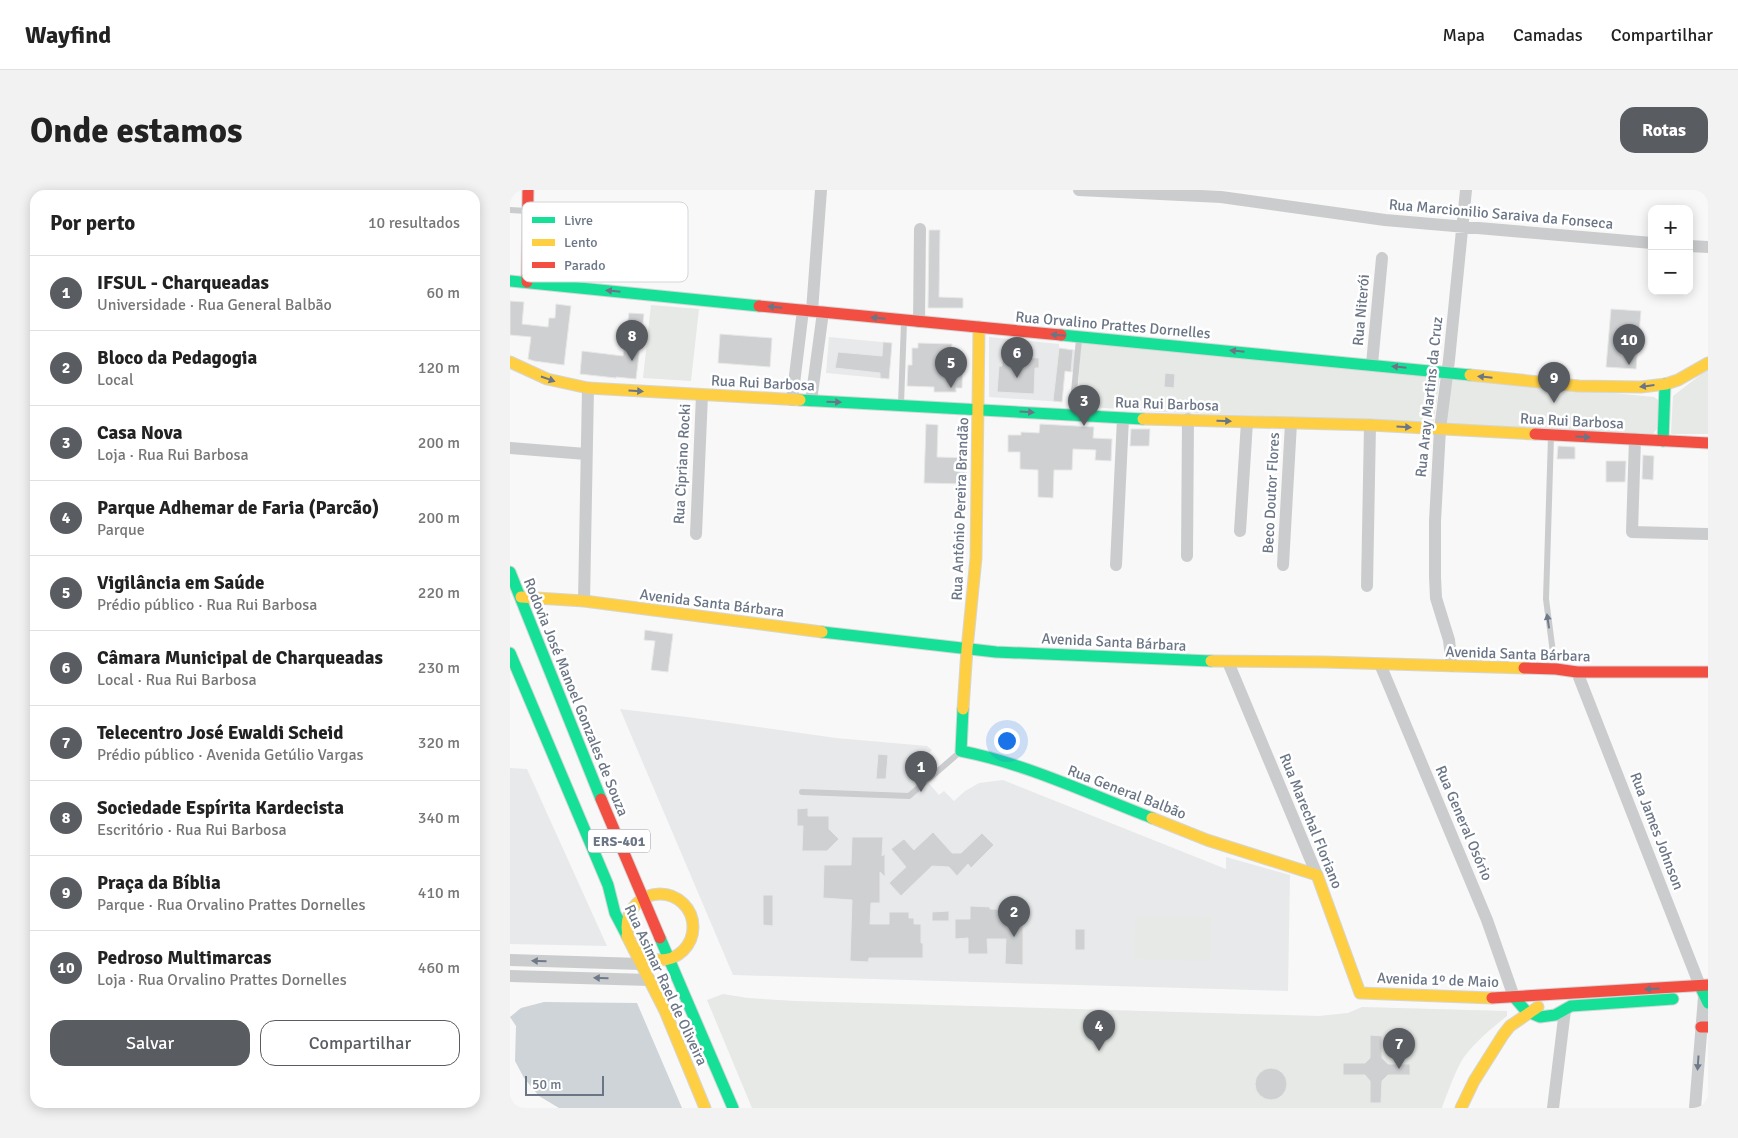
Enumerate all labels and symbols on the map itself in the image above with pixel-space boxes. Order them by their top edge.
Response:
street label: Rua Marcionilio Saraiva da Fonseca [1388,195,1614,233]
legend [522,202,688,282]
text: Livre [564,212,593,229]
text: Lento [564,234,598,251]
text: Parado [564,257,606,274]
street label: Rua Niterói [1349,274,1373,346]
one-way arrow [605,287,621,295]
one-way arrow [766,303,782,311]
street label: Rua Orvalino Prattes Dornelles [1015,307,1212,343]
one-way arrow [870,314,886,322]
street label: Rua Aray Martins da Cruz [1412,315,1446,478]
pin: 8 [616,320,648,361]
pin: 10 [1613,324,1645,365]
one-way arrow [1049,331,1065,339]
pin: 6 [1001,337,1033,378]
pin: 5 [935,347,967,388]
one-way arrow [1229,347,1245,355]
pin: 9 [1538,362,1570,403]
one-way arrow [1390,363,1406,371]
street label: Rua Rui Barbosa [711,371,815,395]
one-way arrow [1477,373,1493,381]
one-way arrow [540,376,555,383]
one-way arrow [1639,383,1655,391]
pin: 3 [1068,385,1100,426]
one-way arrow [629,388,645,396]
street label: Rua Rui Barbosa [1115,393,1219,415]
one-way arrow [826,398,842,406]
street label: Rua Cipriano Rocki [670,403,694,525]
one-way arrow [1019,408,1035,416]
street label: Rua Rui Barbosa [1520,409,1624,433]
street label: Rua Antônio Pereira Brandão [948,417,972,601]
one-way arrow [1216,417,1232,425]
one-way arrow [1396,424,1412,432]
street label: Beco Doutor Flores [1259,432,1283,554]
one-way arrow [1576,433,1592,441]
street label: Rodovia José Manoel Gonzales de Souza [520,575,632,819]
street label: Avenida Santa Bárbara [639,585,785,621]
one-way arrow [1544,613,1552,629]
street label: Avenida Santa Bárbara [1041,629,1187,655]
street label: Avenida Santa Bárbara [1445,642,1591,666]
your location [994,728,1020,754]
pin: 1 [905,751,937,792]
street label: Rua Marechal Floriano [1276,751,1346,891]
street label: Rua General Balbão [1065,761,1189,823]
street label: Rua General Osório [1432,763,1496,883]
street label: Rua James Johnson [1626,770,1688,892]
road number: ERS-401 [588,830,650,852]
pin: 2 [998,896,1030,937]
street label: Rua Asimar Rael de Oliveira [621,902,711,1068]
one-way arrow [531,956,547,964]
street label: Avenida 1º de Maio [1377,969,1500,991]
one-way arrow [593,974,609,982]
one-way arrow [1643,985,1659,993]
pin: 4 [1083,1010,1115,1051]
pin: 7 [1383,1028,1415,1069]
one-way arrow [1694,1056,1702,1072]
scale bar [525,1073,604,1096]

